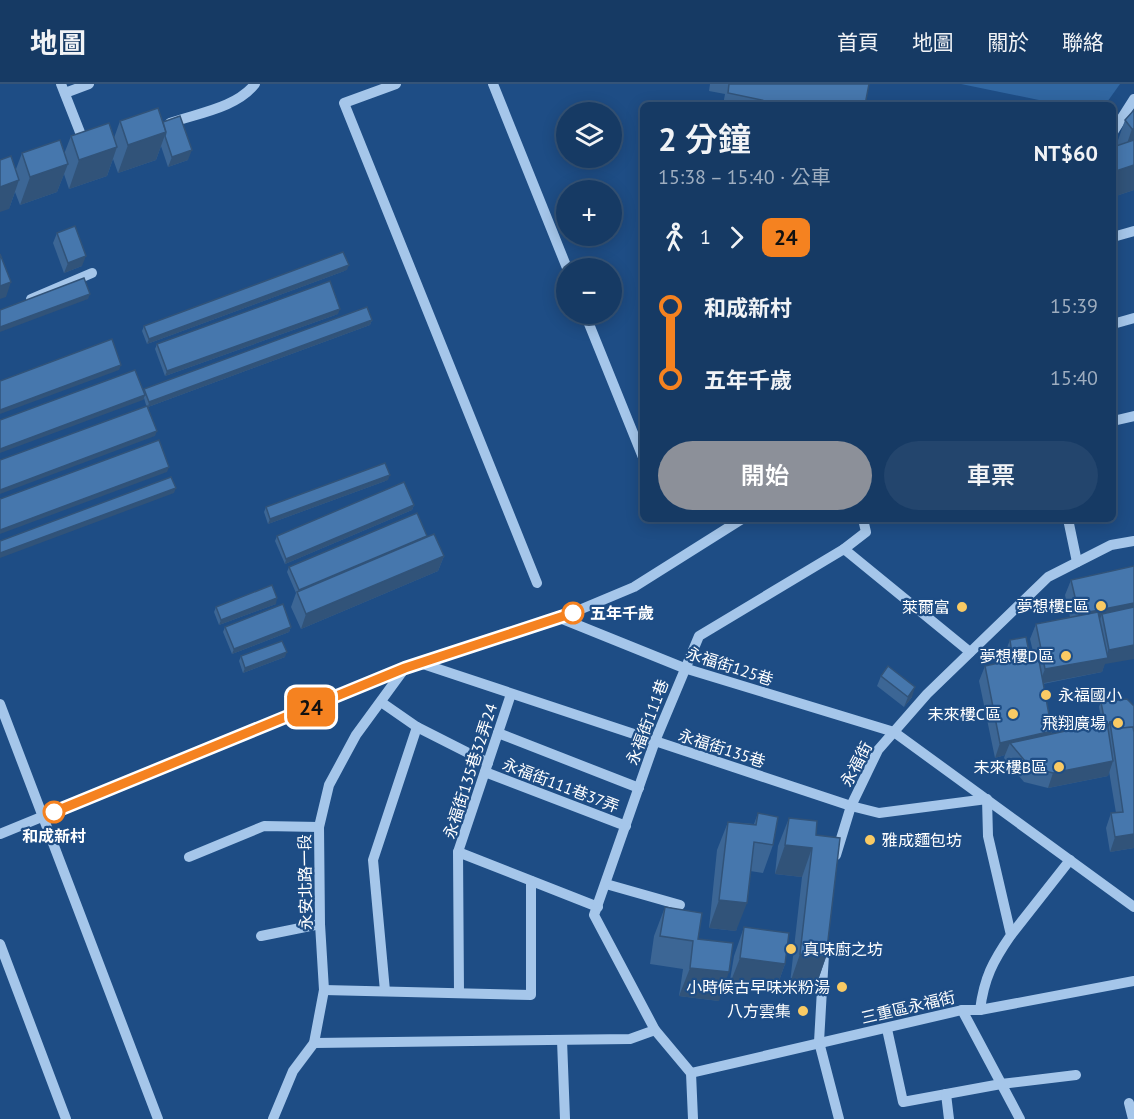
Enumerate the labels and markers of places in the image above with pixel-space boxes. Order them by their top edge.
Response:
place label: 夢想樓E區 [1016,596,1089,616]
place label: 萊爾富 [902,597,950,617]
marker: 夢想樓E區 [1094,599,1108,613]
marker: 萊爾富 [955,600,969,614]
marker: 五年千歲 [562,602,584,624]
place label: 五年千歲 [590,603,654,623]
place label: 夢想樓D區 [980,646,1054,666]
marker: 夢想樓D區 [1059,649,1073,663]
place label: 永福國小 [1058,685,1122,705]
marker: 永福國小 [1039,688,1053,702]
place label: 未來樓C區 [928,704,1001,724]
marker: 未來樓C區 [1006,707,1020,721]
place label: 飛翔廣場 [1042,713,1106,733]
marker: 飛翔廣場 [1111,716,1125,730]
place label: 未來樓B區 [974,757,1047,777]
marker: 未來樓B區 [1052,760,1066,774]
marker: 和成新村 [43,801,65,823]
place label: 和成新村 [22,826,86,846]
place label: 雅成麵包坊 [882,830,962,850]
marker: 雅成麵包坊 [863,833,877,847]
place label: 真味廚之坊 [803,939,883,959]
marker: 真味廚之坊 [784,942,798,956]
place label: 小時候古早味米粉湯 [686,977,830,997]
marker: 小時候古早味米粉湯 [835,980,849,994]
place label: 八方雲集 [727,1001,791,1021]
marker: 八方雲集 [796,1004,810,1018]

